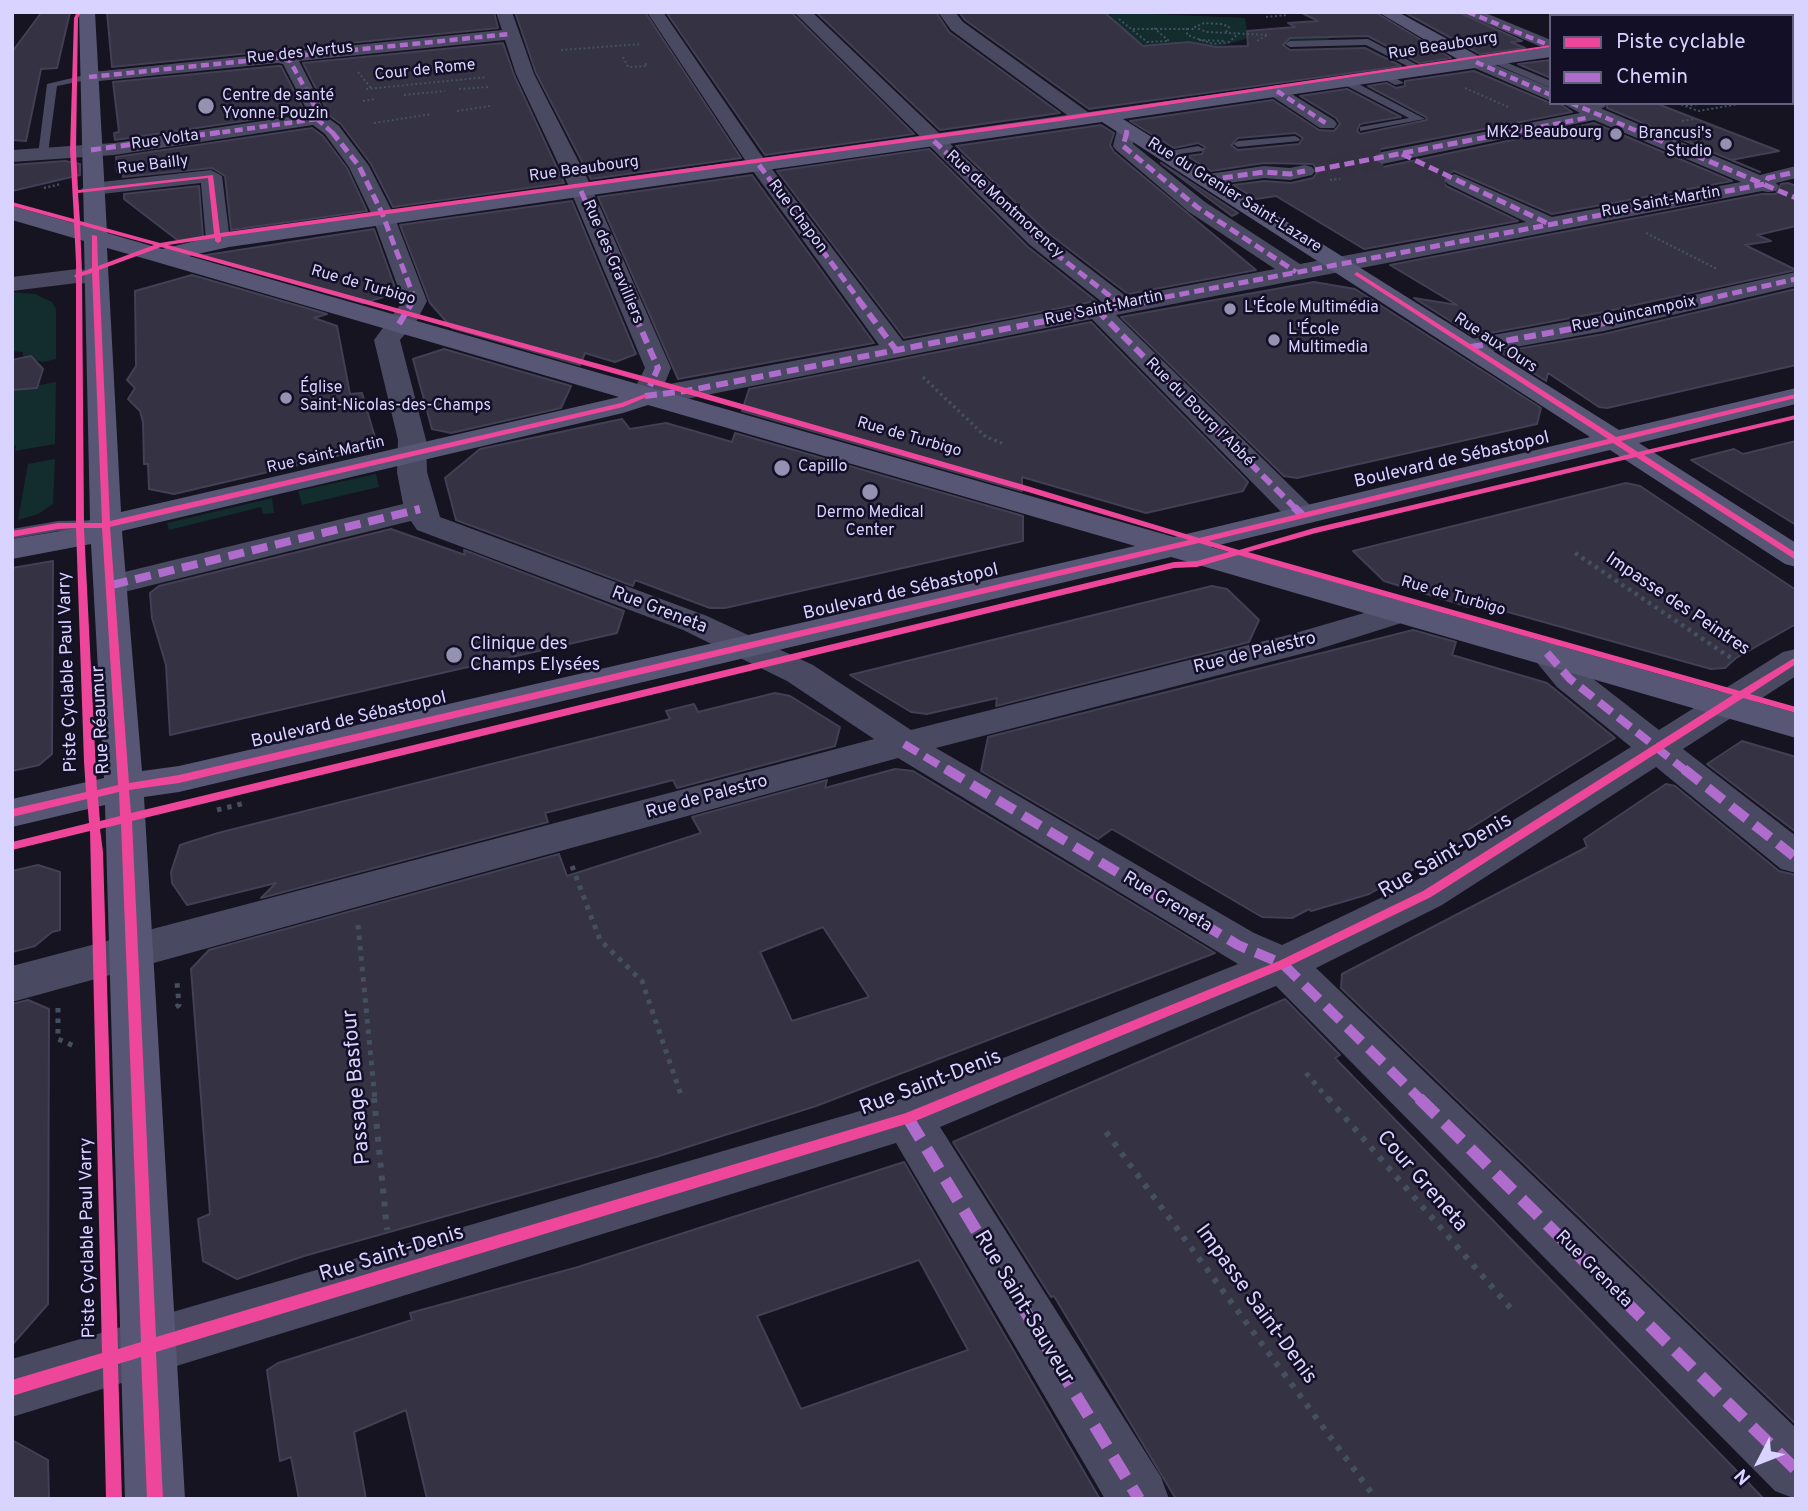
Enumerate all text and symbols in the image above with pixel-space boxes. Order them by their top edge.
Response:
legend [1549,14,1794,105]
street label: Rue Beaubourg [1387,29,1499,65]
text: Piste cyclable [1616,29,1746,56]
street label: Rue des Vertus [246,39,354,69]
street label: Cour de Rome [374,56,476,86]
text: Chemin [1616,64,1688,91]
place label: Centre de santé Yvonne Pouzin [222,87,334,125]
marker: Centre de santé Yvonne Pouzin [196,96,216,116]
place label: MK2 Beaubourg [1486,124,1602,144]
place label: Brancusi's Studio [1638,125,1712,163]
marker: MK2 Beaubourg [1608,126,1624,142]
street label: Rue Volta [130,127,200,155]
street label: Rue du Grenier Saint-Lazare [1143,134,1325,258]
marker: Brancusi's Studio [1718,136,1734,152]
street label: Rue de Montmorency [941,147,1067,263]
street label: Rue Bailly [116,152,190,180]
street label: Rue Beaubourg [528,153,640,187]
street label: Rue Chapon [763,177,831,257]
street label: Rue Saint-Martin [1600,183,1722,223]
street label: Rue des Gravilliers [577,197,647,327]
street label: Rue de Turbigo [308,262,418,310]
street label: Rue Saint-Martin [1043,287,1165,331]
street label: Rue Quincampoix [1570,292,1698,338]
place label: L'École Multimédia [1244,299,1379,319]
marker: L'École Multimédia [1222,301,1238,317]
street label: Rue aux Ours [1450,310,1540,378]
place label: L'École Multimedia [1288,321,1368,359]
marker: L'École Multimedia [1266,332,1282,348]
street label: Rue du Bourg l'Abbé [1141,355,1257,471]
place label: Église Saint-Nicolas-des-Champs [300,379,491,417]
marker: Église Saint-Nicolas-des-Champs [278,390,294,406]
street label: Rue de Turbigo [854,414,964,462]
street label: Boulevard de Sébastopol [1352,428,1552,494]
street label: Rue Saint-Martin [265,433,387,479]
marker: Capillo [772,458,792,478]
place label: Capillo [798,458,847,478]
marker: Dermo Medical Center [860,482,880,502]
place label: Dermo Medical Center [816,504,924,542]
street label: Impasse des Peintres [1601,549,1753,661]
street label: Boulevard de Sébastopol [801,560,1001,626]
street label: Piste Cyclable Paul Varry [55,571,83,773]
street label: Rue de Turbigo [1398,573,1508,621]
street label: Rue Greneta [608,583,710,639]
street label: Rue de Palestro [1192,628,1318,680]
place label: Clinique des Champs Elysées [470,634,600,676]
marker: Clinique des Champs Elysées [444,645,464,665]
street label: Rue Réaumur [88,665,116,775]
street label: Boulevard de Sébastopol [249,688,449,754]
street label: Rue de Palestro [644,771,770,825]
street label: Rue Saint-Denis [1375,809,1517,905]
street label: Rue Greneta [1118,868,1216,938]
street label: Passage Basfour [339,1008,377,1166]
street label: Rue Saint-Denis [857,1045,1005,1123]
street label: Cour Greneta [1370,1126,1472,1238]
street label: Piste Cyclable Paul Varry [76,1137,102,1339]
street label: Impasse Saint-Denis [1189,1220,1321,1390]
street label: Rue Saint-Denis [317,1221,467,1289]
street label: Rue Saint-Sauveur [967,1227,1079,1389]
street label: Rue Greneta [1550,1227,1636,1313]
north arrow [1724,1427,1794,1497]
text: N [1730,1463,1757,1489]

